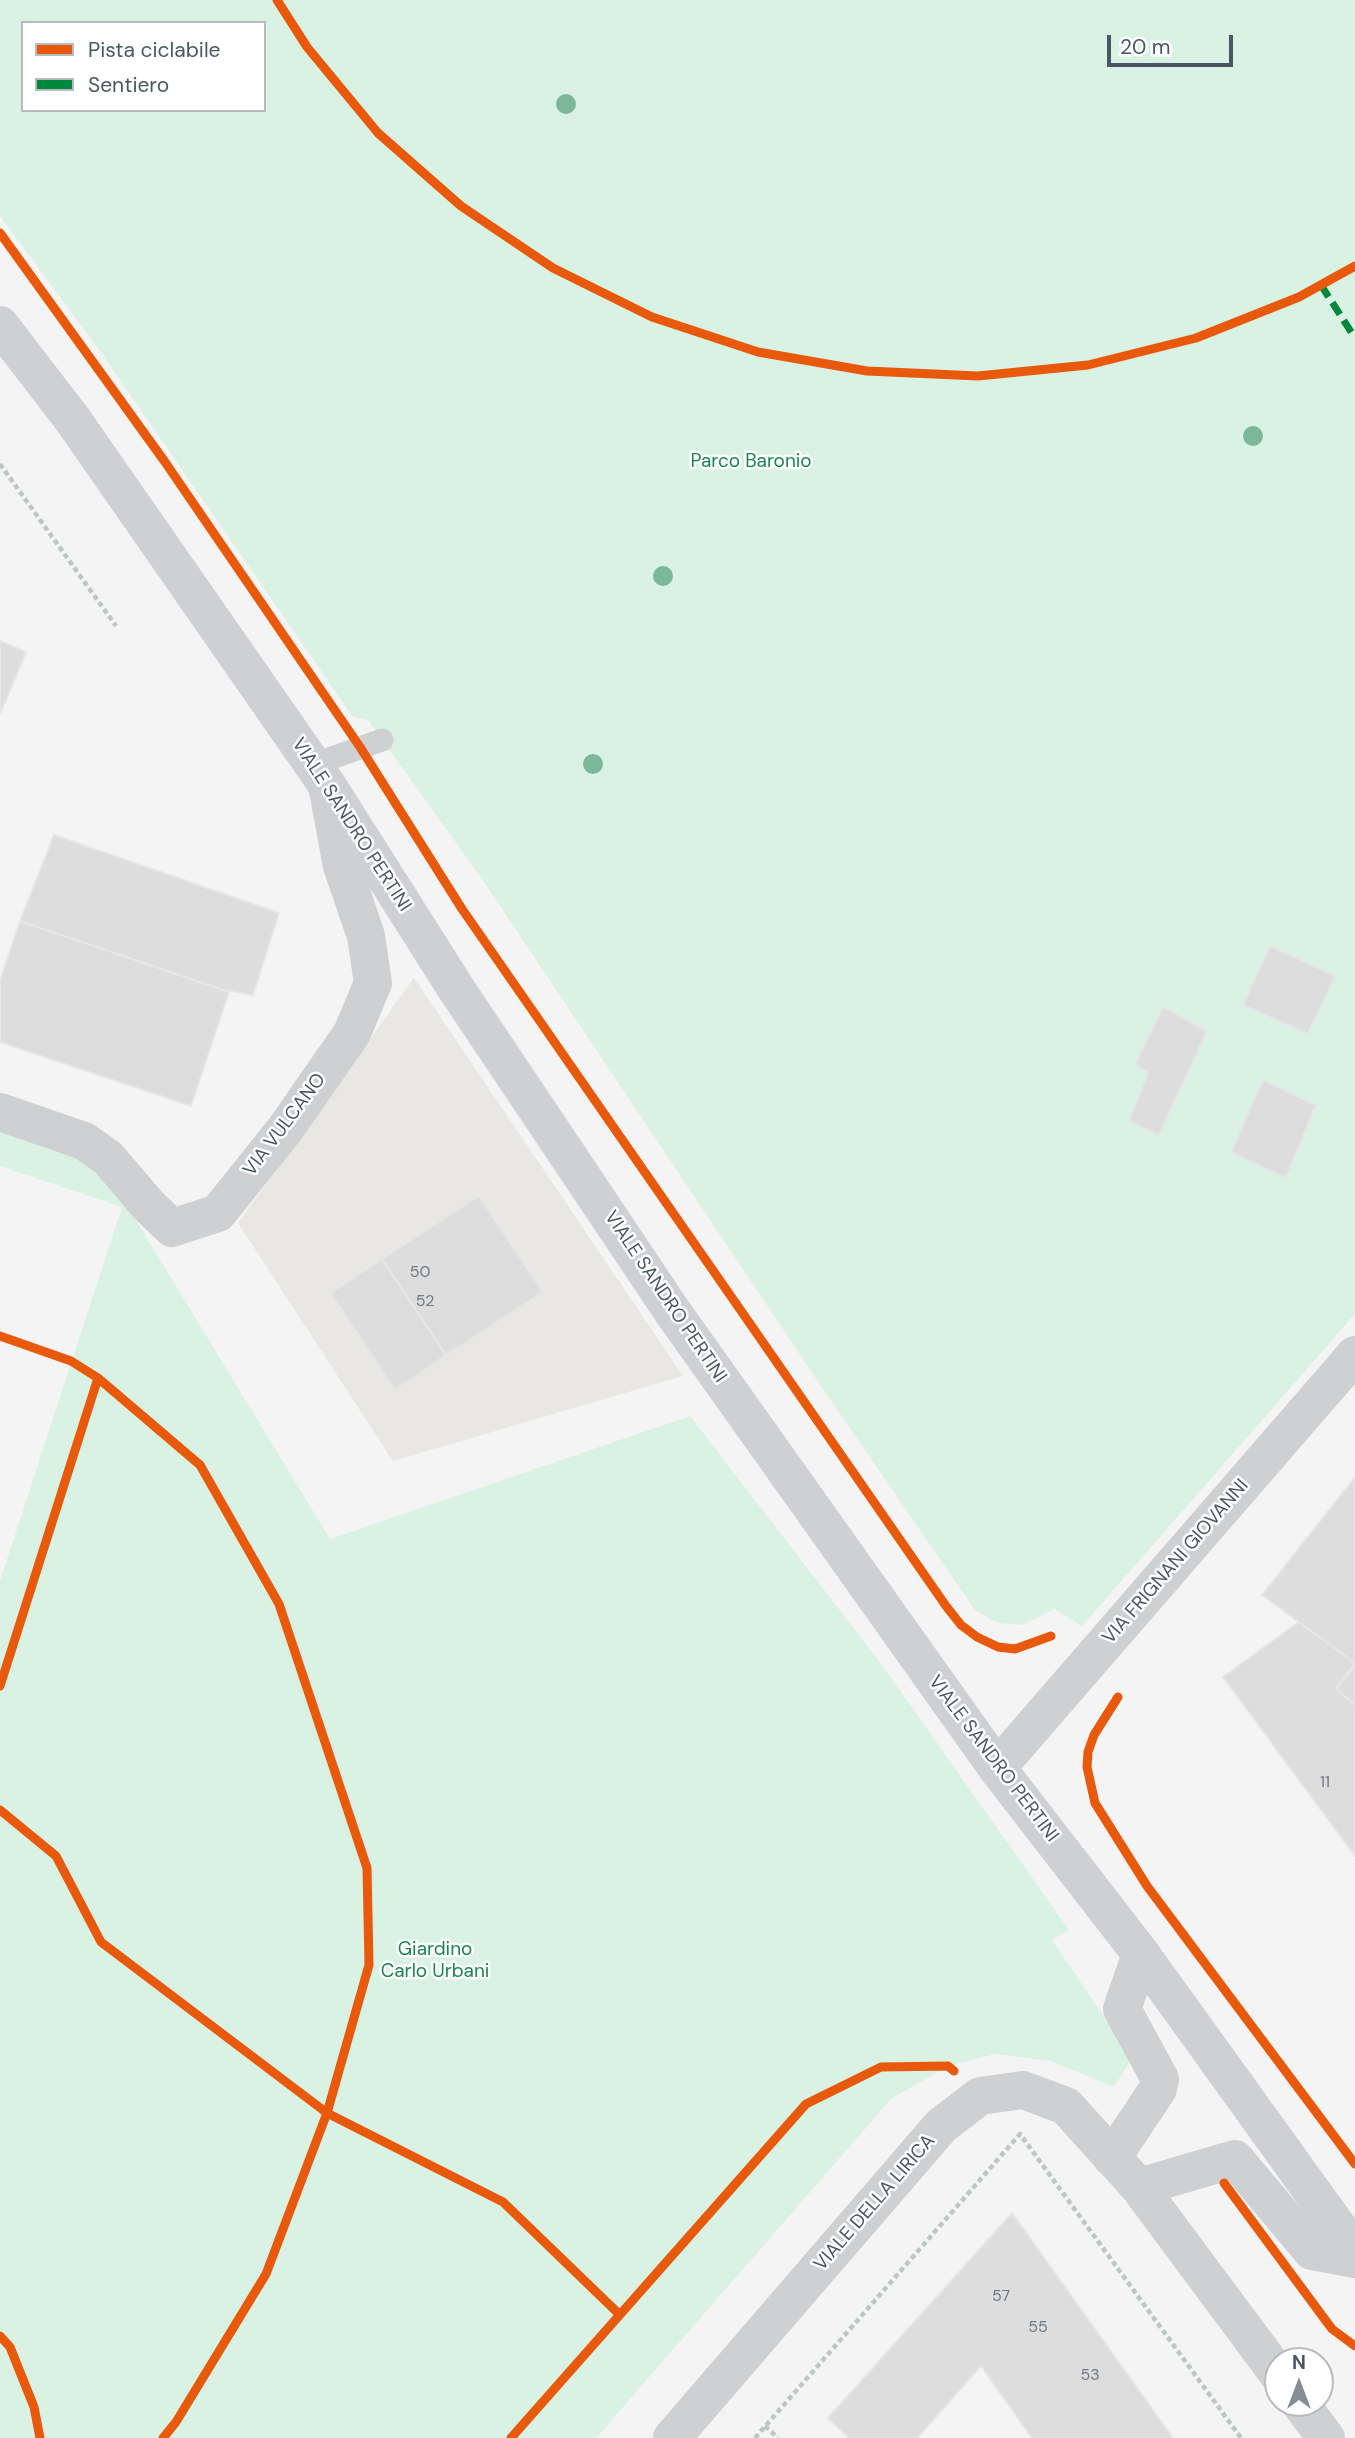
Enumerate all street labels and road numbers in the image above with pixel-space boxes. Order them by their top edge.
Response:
street label: VIALE SANDRO PERTINI [286,734,416,916]
street label: VIA VULCANO [239,1069,331,1181]
street label: VIALE SANDRO PERTINI [599,1207,731,1387]
street label: VIA FRIGNANI GIOVANNI [1098,1475,1254,1649]
street label: VIALE SANDRO PERTINI [923,1671,1063,1847]
street label: VIALE DELLA LIRICA [810,2130,940,2276]

